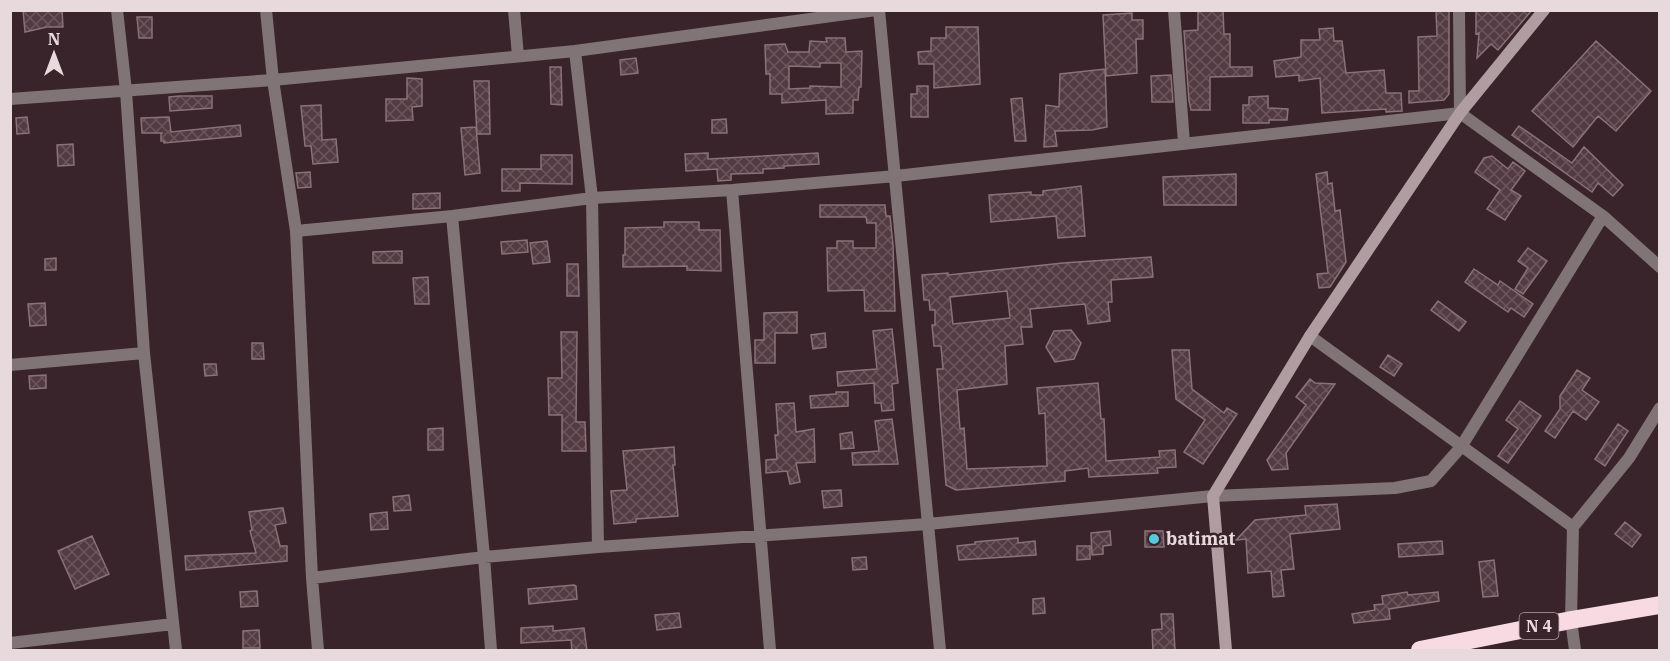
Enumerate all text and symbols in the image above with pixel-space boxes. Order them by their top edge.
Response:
north arrow [24,24,84,84]
text: N [48,29,60,49]
place label: batimat [1166,527,1235,550]
marker: batimat [1147,532,1161,546]
road number: N 4 [1520,613,1558,639]

